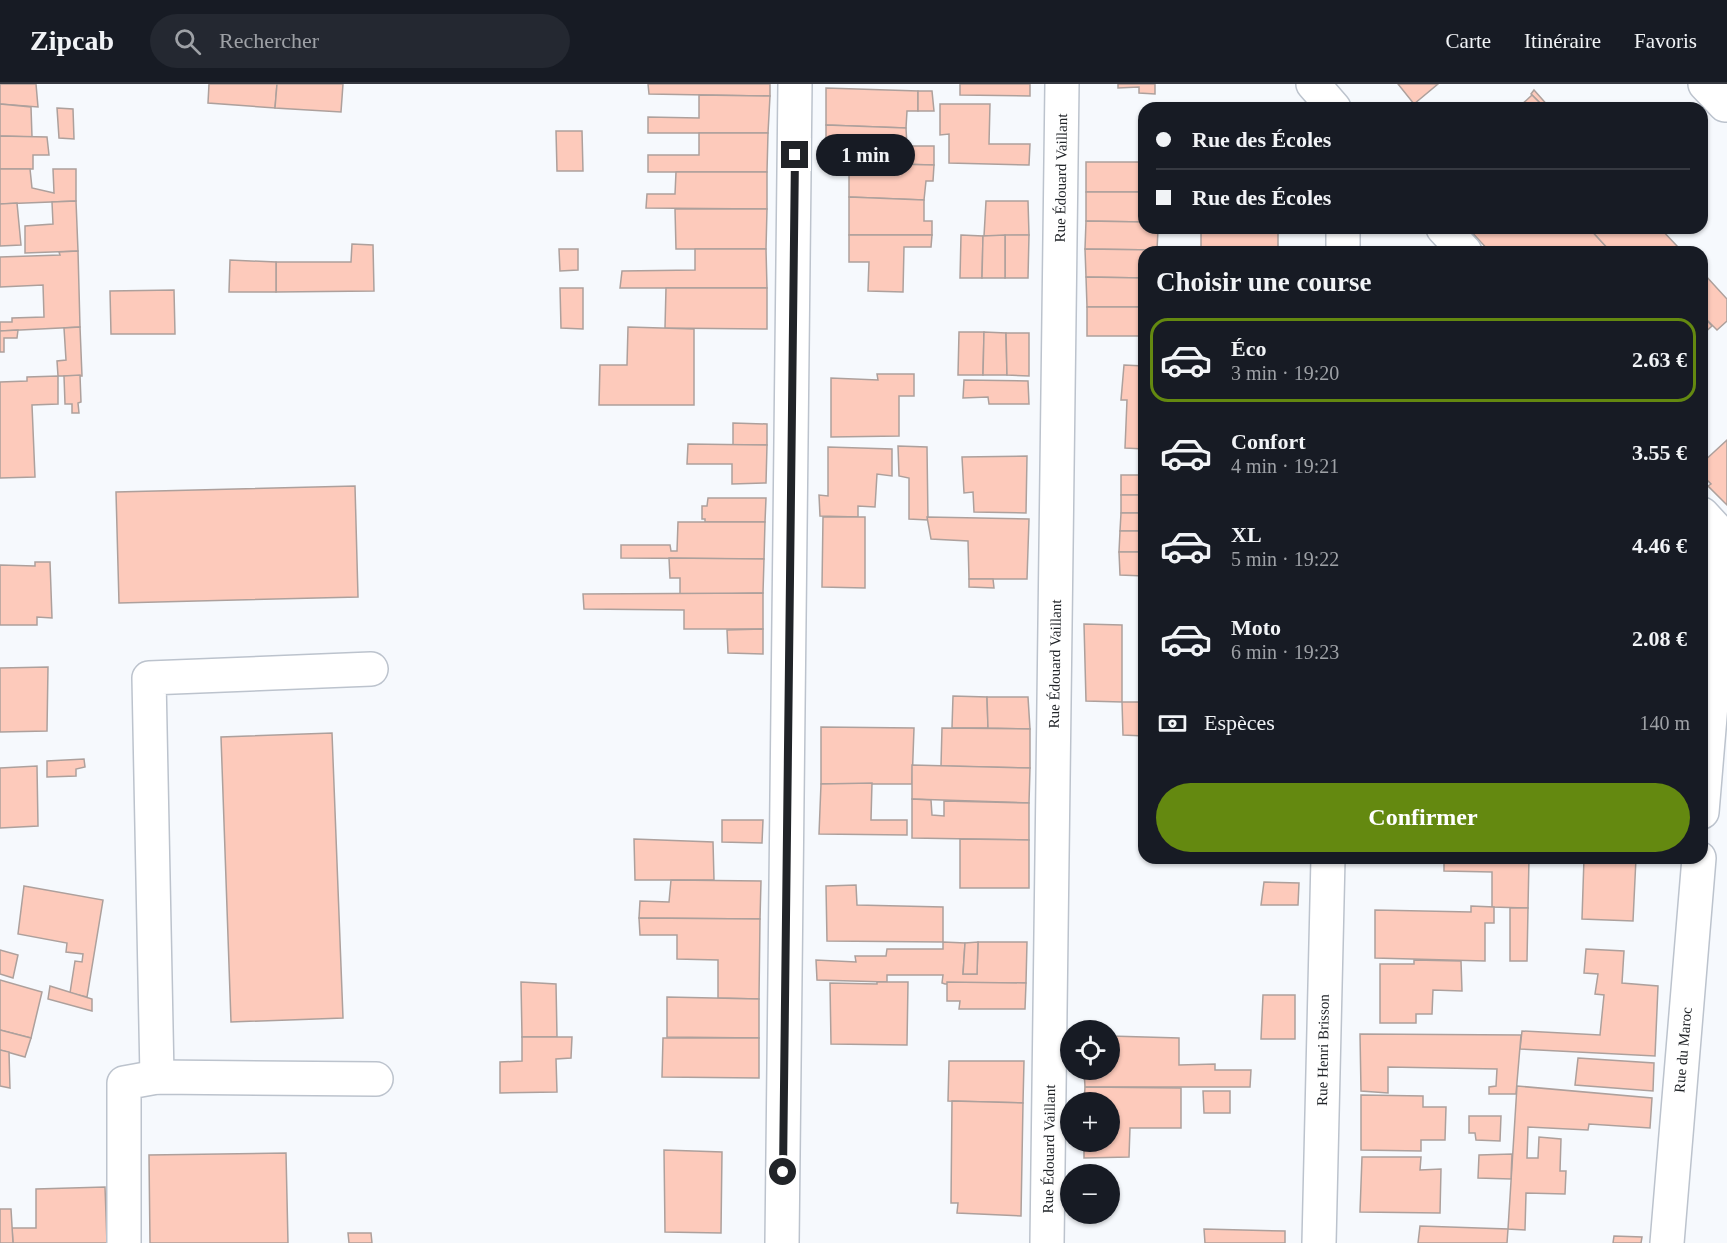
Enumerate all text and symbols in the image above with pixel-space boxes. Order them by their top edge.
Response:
search box [150,14,570,68]
text: Zipcab [30,25,114,56]
icon: search [171,25,204,58]
text: Rechercher [219,28,319,53]
text: Carte [1446,29,1491,53]
text: Itinéraire [1524,29,1601,53]
text: Favoris [1634,29,1697,53]
street label: Rue Édouard Vaillant [1052,113,1070,243]
text: Rue des Écoles [1192,127,1331,152]
callout: 1 min [816,134,915,176]
route end [781,141,808,168]
text: 1 min [841,144,890,166]
text: Rue des Écoles [1192,185,1331,210]
text: Choisir une course [1156,267,1372,297]
icon: car [1159,333,1213,387]
text: Éco [1231,336,1266,361]
text: 2.63 € [1632,347,1687,372]
text: 3 min · 19:20 [1231,362,1339,384]
icon: car [1159,426,1213,480]
text: Confort [1231,429,1306,454]
text: 3.55 € [1632,440,1687,465]
text: 4 min · 19:21 [1231,455,1339,477]
icon: car [1159,519,1213,573]
text: XL [1231,522,1262,547]
text: 4.46 € [1632,533,1687,558]
text: 5 min · 19:22 [1231,548,1339,570]
street label: Rue Édouard Vaillant [1046,599,1064,729]
icon: car [1159,612,1213,666]
text: Moto [1231,615,1281,640]
text: 2.08 € [1632,626,1687,651]
text: 6 min · 19:23 [1231,641,1339,663]
icon: cash [1156,707,1189,740]
text: Espèces [1204,710,1275,735]
text: 140 m [1639,712,1690,734]
button: Confirmer [1156,783,1690,852]
street label: Rue Henri Brisson [1314,994,1332,1106]
street label: Rue du Maroc [1671,1006,1695,1093]
map controls [1060,1020,1120,1224]
button: locate [1060,1020,1120,1080]
street label: Rue Édouard Vaillant [1040,1084,1058,1214]
button: + [1060,1092,1120,1152]
route start [769,1158,796,1185]
button: − [1060,1164,1120,1224]

